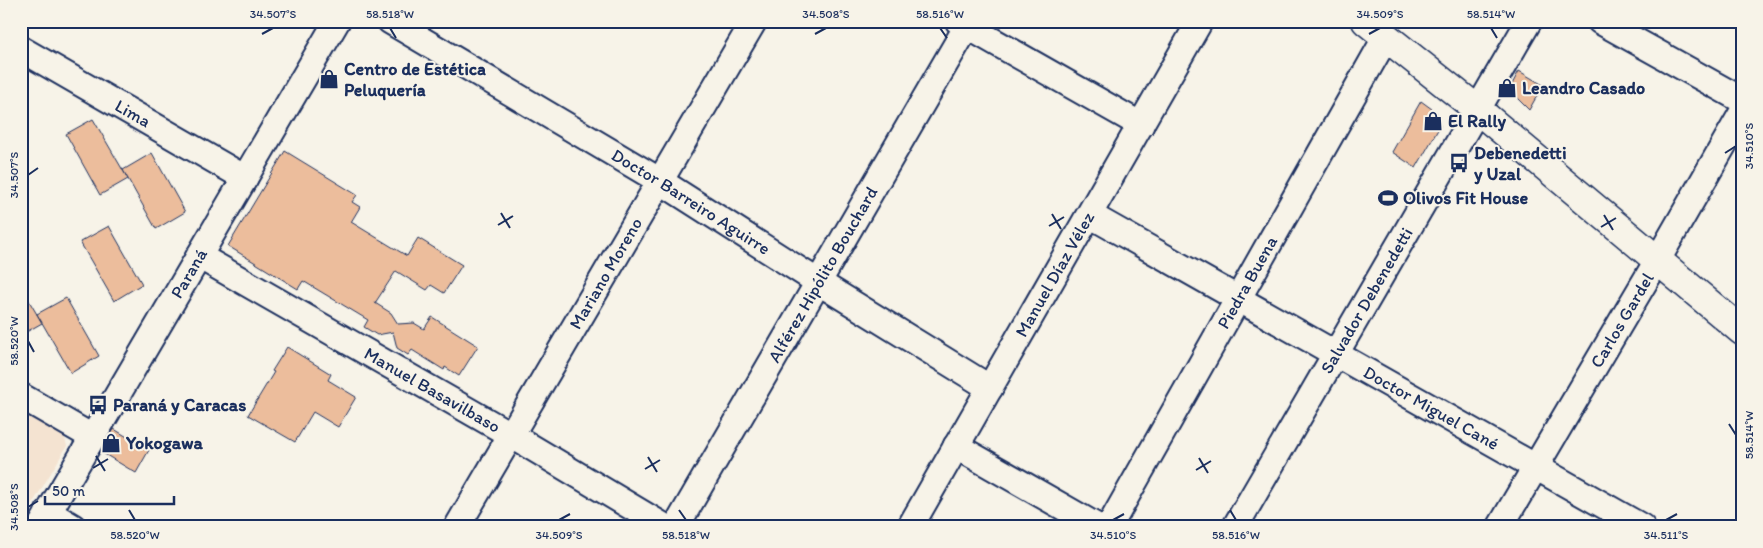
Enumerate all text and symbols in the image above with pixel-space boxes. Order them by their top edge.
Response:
text: 34.507°S [250,7,297,21]
text: 58.518°W [366,7,414,21]
text: 34.508°S [802,7,850,21]
text: 58.516°W [916,7,964,21]
text: 34.509°S [1357,7,1404,21]
text: 58.514°W [1467,7,1515,21]
place label: Centro de Estética Peluquería [344,58,486,101]
shop icon: Centro de Estética Peluquería [318,68,340,90]
shop icon: Leandro Casado [1496,77,1518,99]
place label: Leandro Casado [1522,77,1645,99]
street label: Lima [111,94,155,132]
shop icon: El Rally [1422,110,1444,132]
place label: El Rally [1448,110,1507,132]
text: 34.510°S [1742,123,1756,169]
place label: Debenedetti y Uzal [1474,142,1566,185]
street label: Doctor Barreiro Aguirre [608,144,774,260]
text: 34.507°S [7,151,21,198]
bus stop icon: Debenedetti y Uzal [1448,152,1470,174]
street label: Alférez Hipólito Bouchard [763,182,883,366]
sports icon: Olivos Fit House [1377,187,1399,209]
place label: Olivos Fit House [1403,187,1529,209]
street label: Manuel Díaz Vélez [1010,208,1099,341]
street label: Mariano Moreno [564,214,647,333]
street label: Salvador Debenedetti [1316,223,1418,377]
street label: Piedra Buena [1212,231,1283,333]
street label: Paraná [166,244,212,302]
street label: Carlos Gardel [1585,269,1659,372]
text: 58.520°W [7,316,21,366]
street label: Manuel Basavilbaso [360,342,504,438]
street label: Doctor Miguel Cané [1360,361,1503,455]
bus stop icon: Paraná y Caracas [87,394,109,416]
place label: Paraná y Caracas [113,394,246,416]
text: 58.514°W [1742,411,1756,459]
shop icon: Yokogawa [100,432,122,454]
place label: Yokogawa [125,432,203,454]
scale bar [45,473,174,505]
text: 50 m [52,482,85,500]
text: 34.508°S [7,483,21,531]
text: 58.520°W [110,528,160,542]
text: 34.509°S [536,528,583,542]
text: 58.518°W [662,528,710,542]
text: 34.510°S [1090,528,1136,542]
text: 58.516°W [1212,528,1260,542]
text: 34.511°S [1644,528,1688,542]

